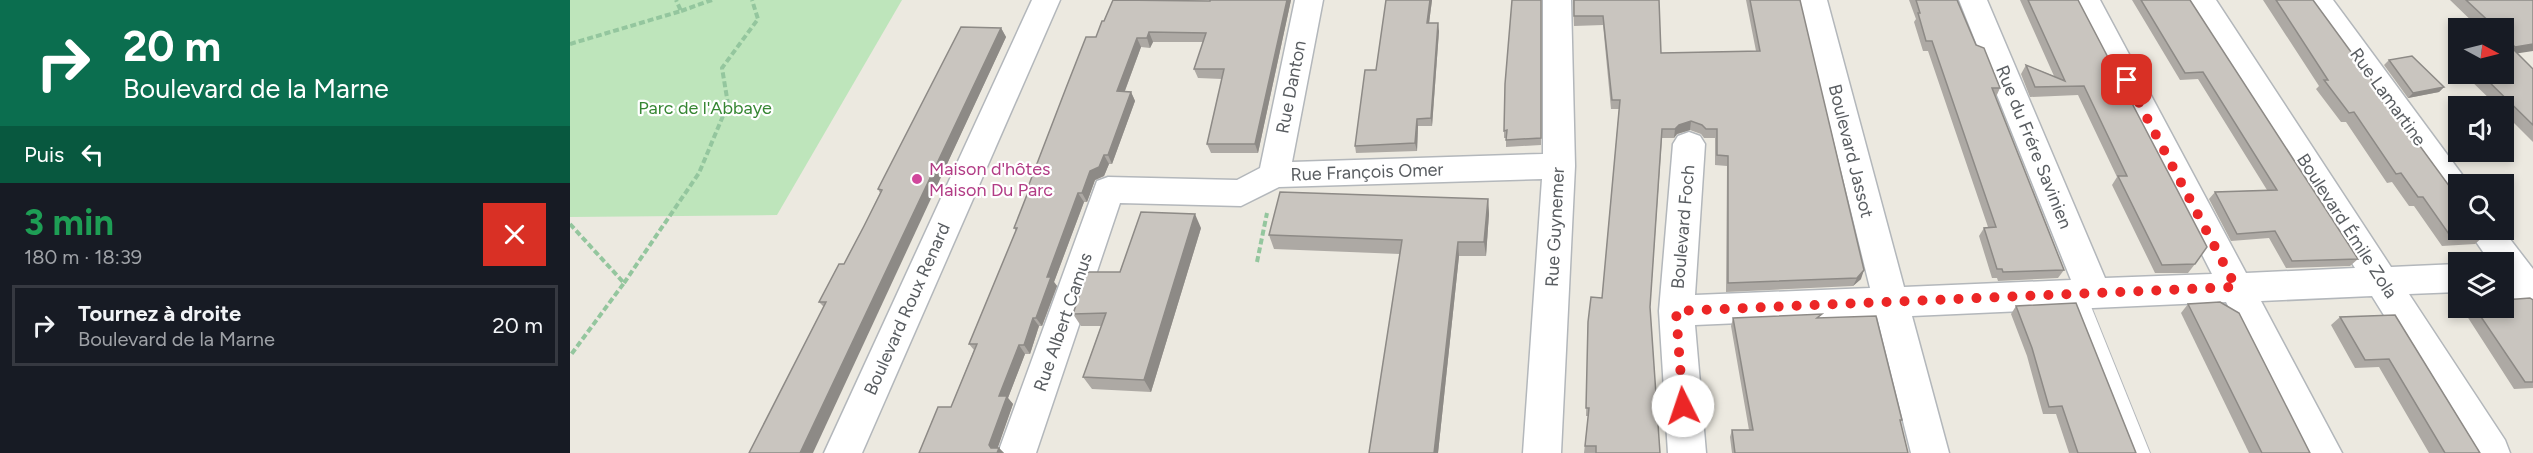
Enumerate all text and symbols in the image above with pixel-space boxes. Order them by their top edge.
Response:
north arrow [2448,18,2514,84]
map controls [2448,18,2514,318]
text: 20 m [123,21,221,72]
icon: right [24,24,102,102]
street label: Rue Danton [1271,39,1311,135]
street label: Rue Lamartine [2345,44,2431,150]
pin [2101,54,2152,105]
street label: Rue du Frére Savinien [1991,62,2077,232]
icon: arrive [2110,63,2143,96]
text: Boulevard de la Marne [123,72,389,105]
street label: Boulevard Jassot [1824,82,1878,220]
button: sound [2448,96,2514,162]
park label: Parc de l'Abbaye [638,97,772,119]
icon: left [76,138,109,171]
text: Puis [24,141,64,168]
street label: Boulevard Émile Zola [2292,150,2402,302]
place label: Maison d'hôtes Maison Du Parc [929,158,1053,201]
street label: Rue François Omer [1290,158,1444,186]
street label: Boulevard Foch [1667,164,1699,290]
street label: Rue Guynemer [1541,167,1569,287]
marker: Maison d'hôtes Maison Du Parc [910,172,924,186]
button: search [2448,174,2514,240]
text: 3 min [24,201,114,244]
button: close [483,203,546,266]
street label: Boulevard Roux Renard [859,220,955,398]
text: 180 m · 18:39 [24,245,142,269]
street label: Rue Albert Camus [1029,250,1097,394]
button: layers [2448,252,2514,318]
text: Tournez à droite [78,300,241,327]
icon: right [27,309,60,342]
text: 20 m [492,312,543,339]
text: Boulevard de la Marne [78,327,275,351]
position arrow [1651,374,1715,438]

